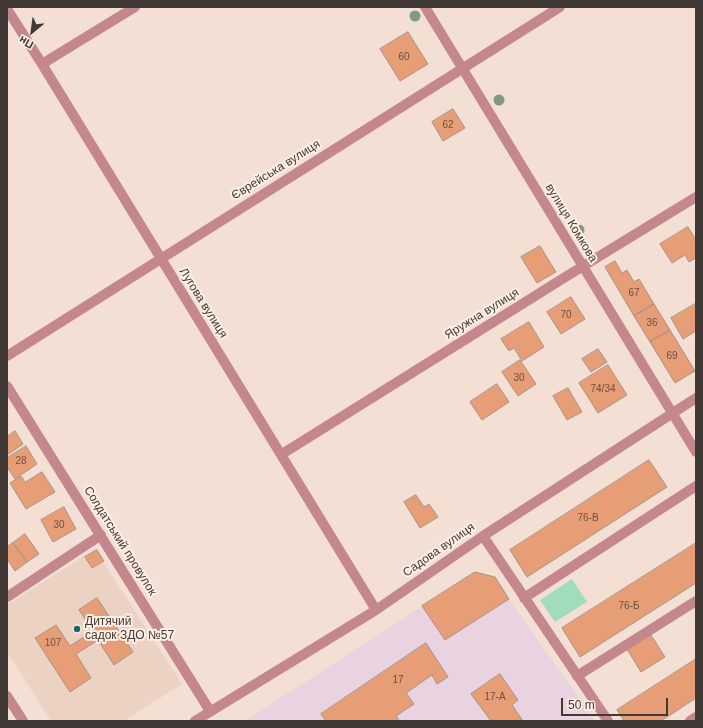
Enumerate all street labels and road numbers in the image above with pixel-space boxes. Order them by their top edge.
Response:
street label: Єврейська вулиця [229,137,323,203]
street label: вулиця Комкова [542,181,600,265]
street label: Лугова вулиця [176,265,230,341]
street label: Яружна вулиця [442,285,522,343]
street label: Солдатський провулок [81,484,159,598]
street label: Садова вулиця [400,520,478,580]

